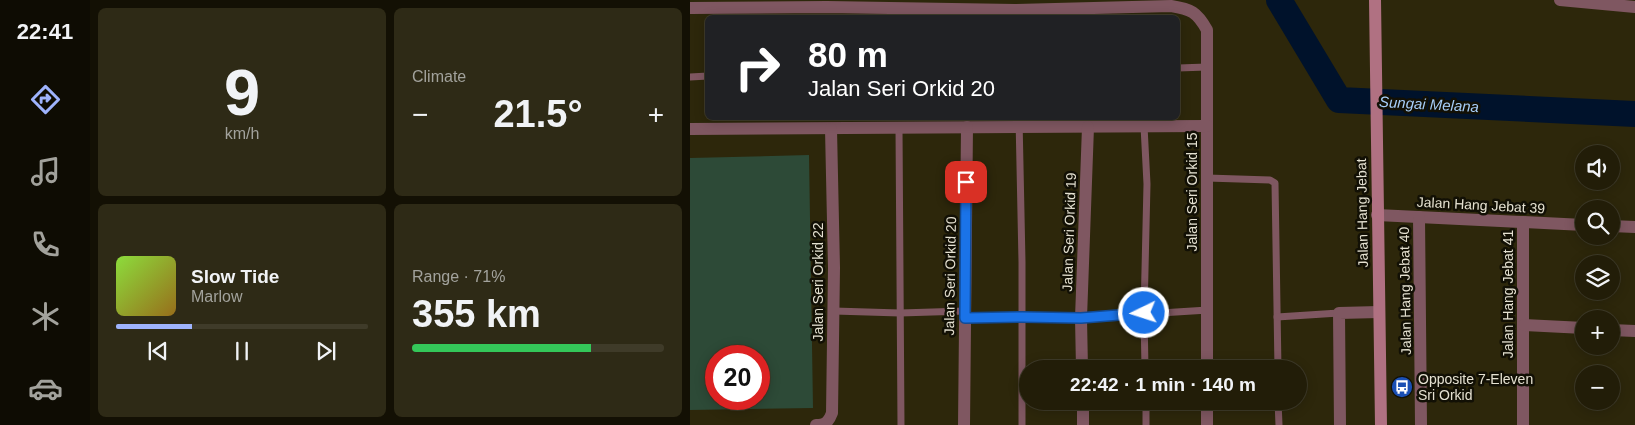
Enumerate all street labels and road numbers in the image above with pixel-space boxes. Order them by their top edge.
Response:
street label: Jalan Seri Orkid 15 [1184,132,1200,252]
street label: Jalan Hang Jebat [1353,158,1371,268]
street label: Jalan Seri Orkid 19 [1059,172,1079,292]
street label: Jalan Hang Jebat 39 [1416,194,1546,216]
street label: Jalan Seri Orkid 20 [941,216,959,336]
street label: Jalan Seri Orkid 22 [810,222,826,342]
street label: Jalan Hang Jebat 40 [1396,226,1414,355]
street label: Jalan Hang Jebat 41 [1500,230,1516,358]

